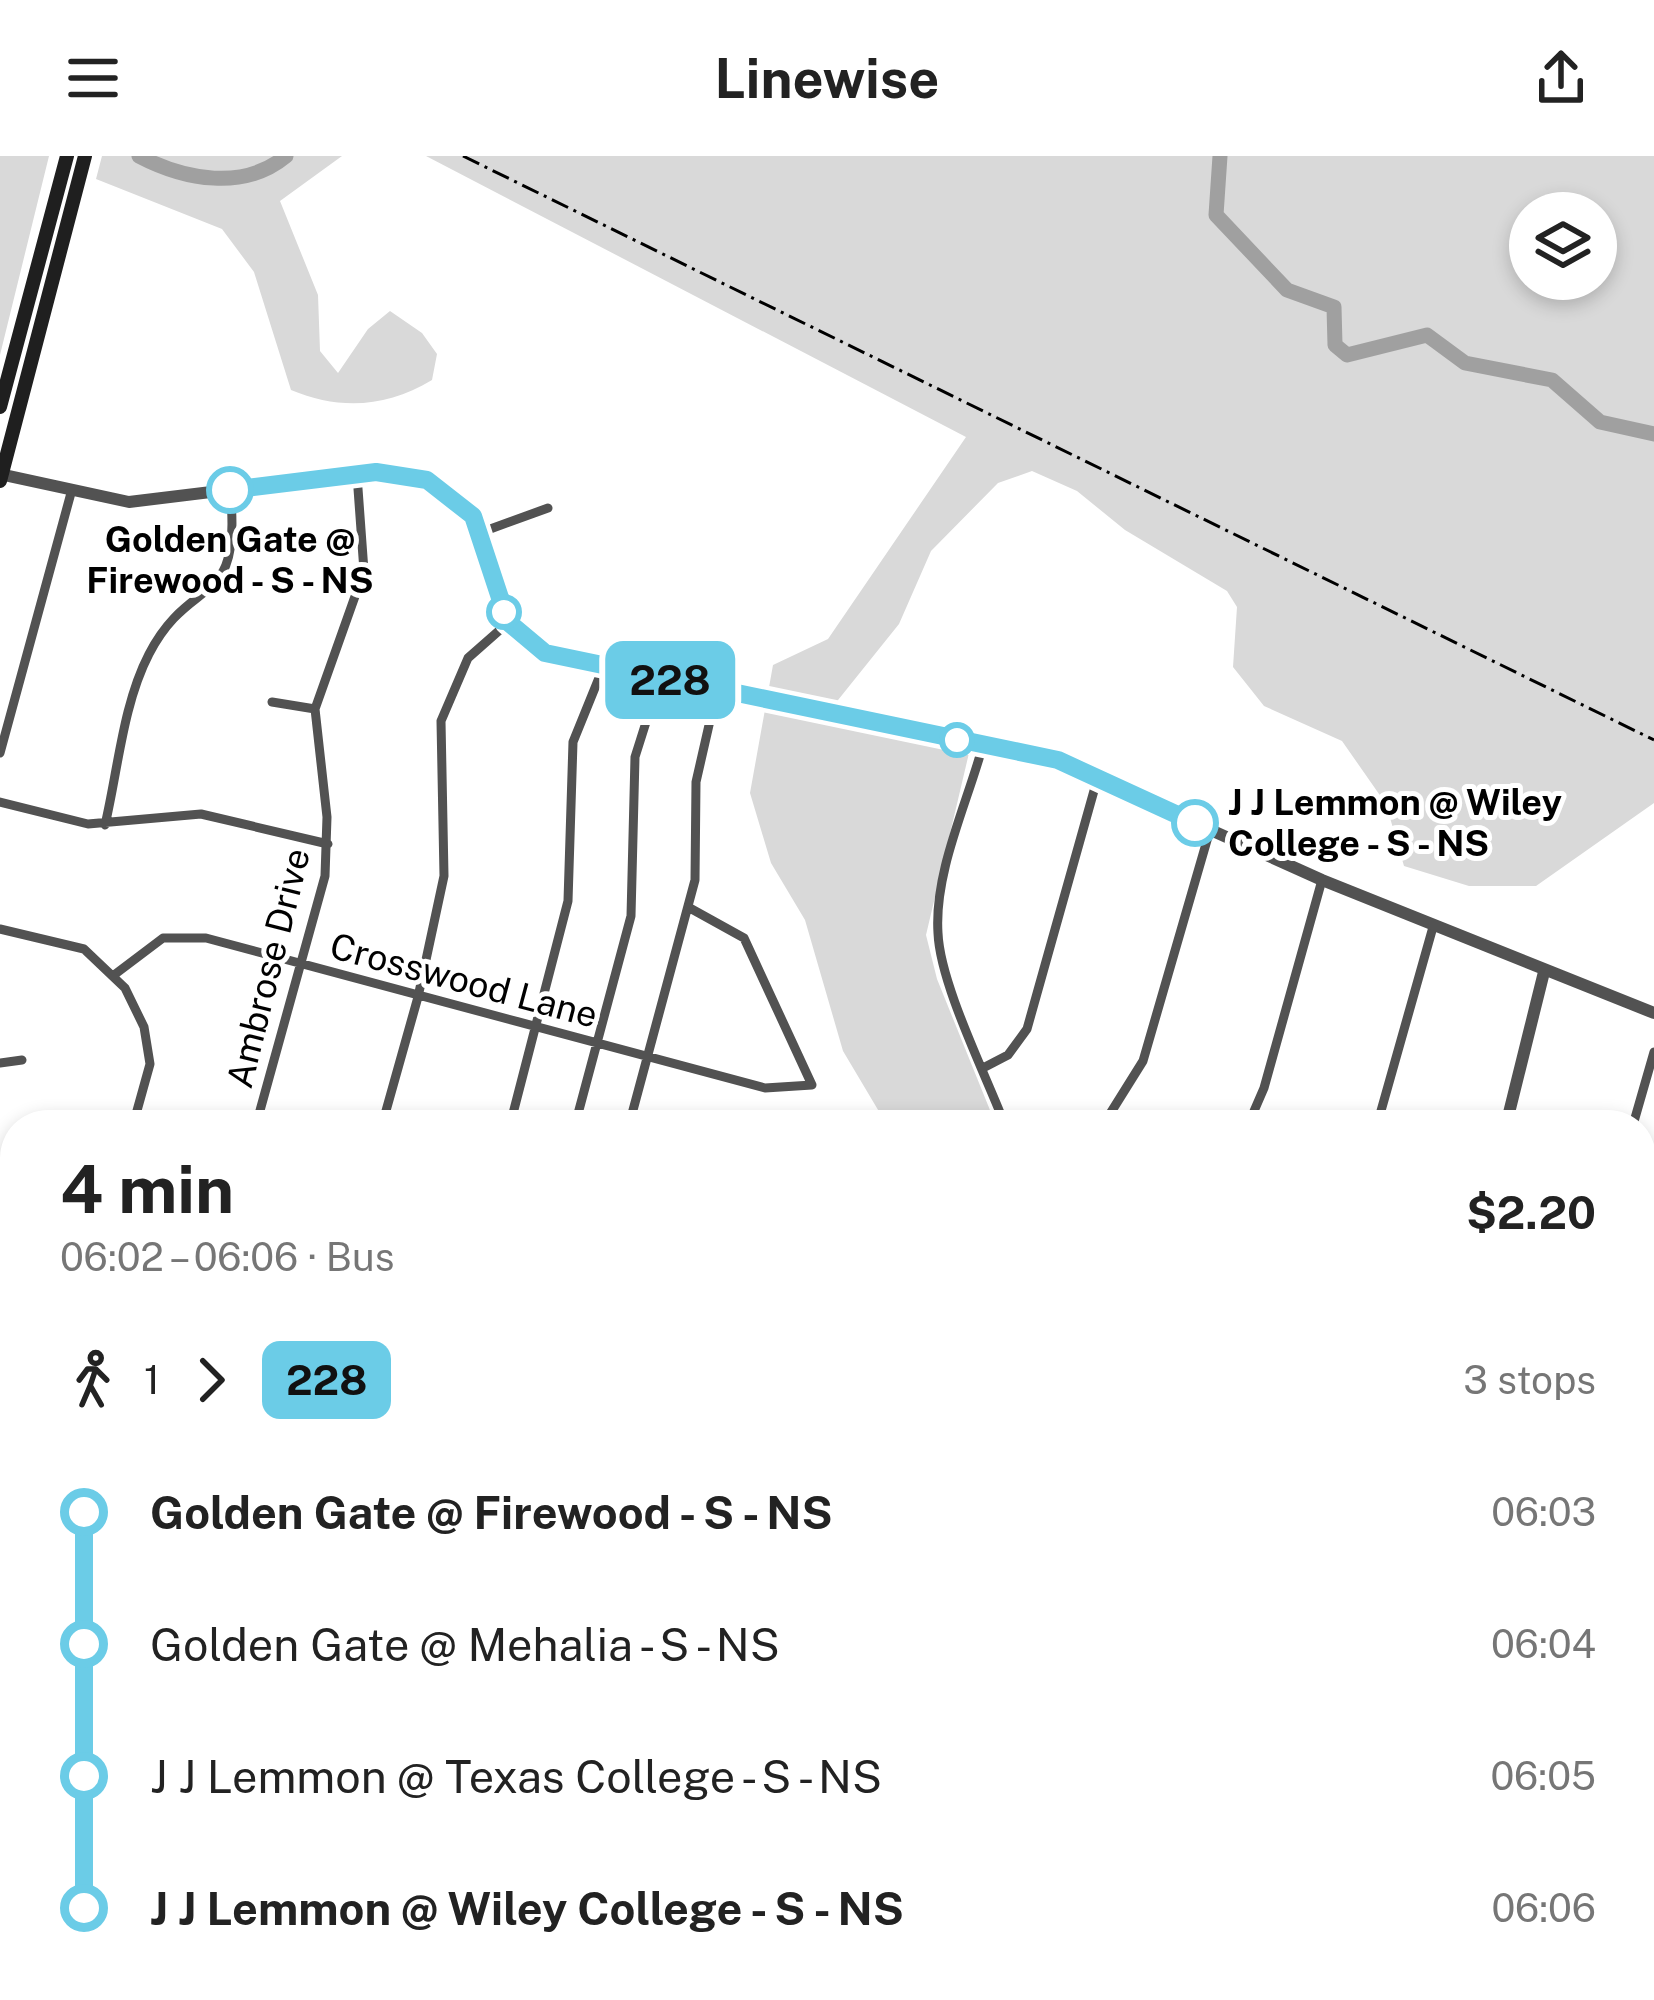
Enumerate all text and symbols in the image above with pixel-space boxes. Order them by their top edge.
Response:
icon: menu [60,45,126,111]
icon: share [1528,45,1594,111]
text: Linewise [715,47,939,110]
map controls [1509,192,1617,300]
button: layers [1509,192,1617,300]
marker: Golden Gate @ Firewood - S - NS [208,468,252,512]
place label: Golden Gate @ Firewood - S - NS [86,518,374,601]
unlabelled marker [488,596,520,628]
line badge: 228 [601,641,739,719]
text: 228 [629,655,711,704]
unlabelled marker [941,724,973,756]
place label: J J Lemmon @ Wiley College - S - NS [1228,781,1562,864]
marker: J J Lemmon @ Wiley College - S - NS [1173,801,1217,845]
street label: Ambrose Drive [218,844,318,1092]
street label: Crosswood Lane [326,924,602,1036]
text: 4 min [60,1150,234,1228]
text: $2.20 [1466,1186,1596,1239]
text: 06:02 – 06:06 · Bus [60,1234,394,1280]
icon: walk [60,1347,126,1413]
icon: forward [178,1347,244,1413]
text: 228 [286,1355,367,1404]
text: 1 [144,1357,160,1403]
text: 3 stops [1463,1357,1596,1403]
text: Golden Gate @ Firewood - S - NS [150,1486,833,1539]
text: 06:03 [1491,1489,1596,1535]
text: Golden Gate @ Mehalia - S - NS [150,1618,780,1671]
text: 06:04 [1491,1621,1596,1667]
text: J J Lemmon @ Texas College - S - NS [150,1750,882,1803]
text: 06:05 [1490,1753,1596,1799]
text: J J Lemmon @ Wiley College - S - NS [150,1882,904,1935]
text: 06:06 [1491,1885,1596,1931]

